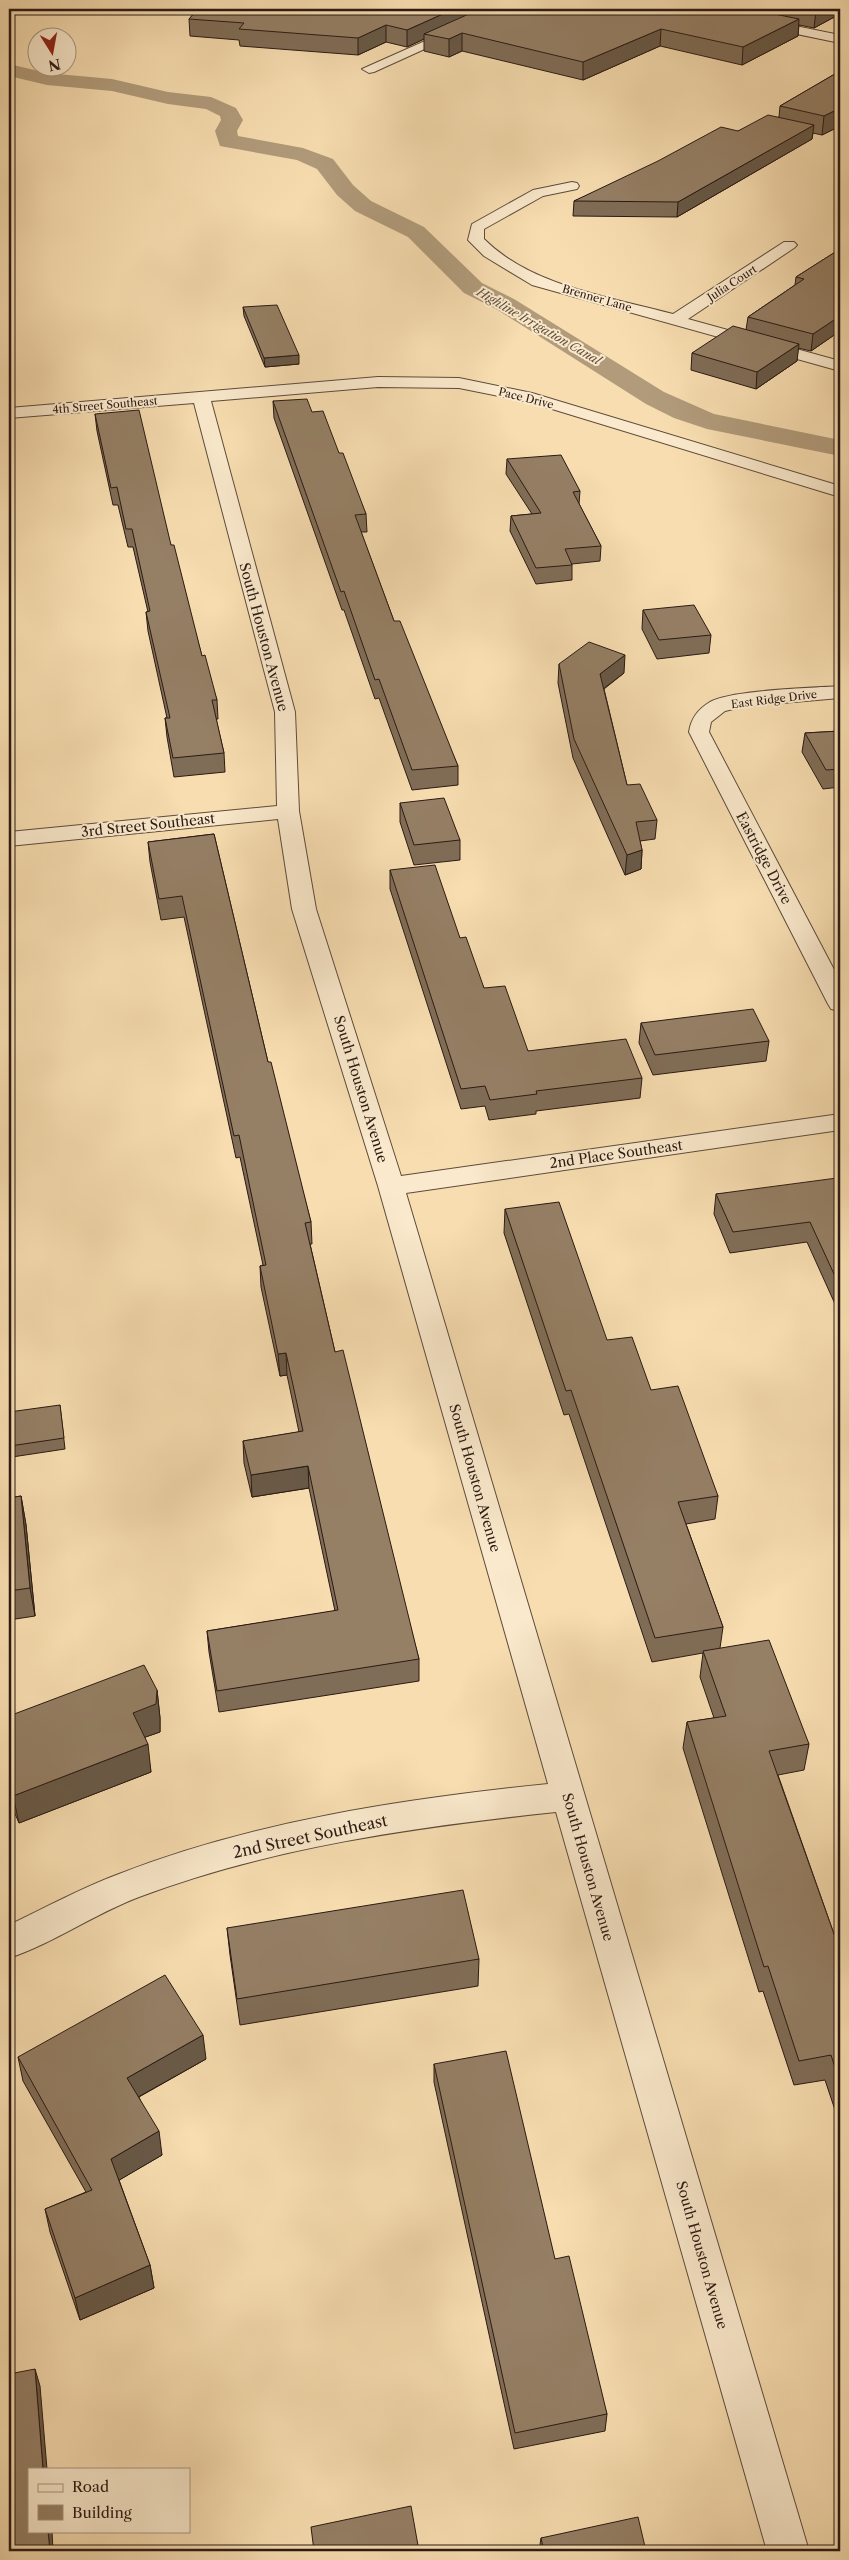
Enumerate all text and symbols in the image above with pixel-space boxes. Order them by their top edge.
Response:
north arrow [28,28,78,78]
text: N [47,55,62,75]
street label: Julia Court [703,262,760,305]
street label: Brenner Lane [561,281,633,315]
water label: Highline Irrigation Canal [473,284,605,368]
street label: Pace Drive [497,384,555,412]
street label: 4th Street Southeast [52,393,158,417]
street label: South Houston Avenue [235,561,293,713]
street label: East Ridge Drive [730,687,818,711]
street label: 3rd Street Southeast [80,809,216,841]
street label: Eastridge Drive [732,809,796,907]
street label: South Houston Avenue [330,1013,392,1165]
street label: 2nd Place Southeast [548,1136,684,1172]
street label: South Houston Avenue [445,1402,505,1554]
street label: South Houston Avenue [558,1791,618,1943]
street label: 2nd Street Southeast [231,1810,390,1862]
street label: South Houston Avenue [672,2179,732,2331]
legend [28,2468,190,2532]
text: Road [72,2477,109,2496]
text: Building [72,2503,132,2522]

